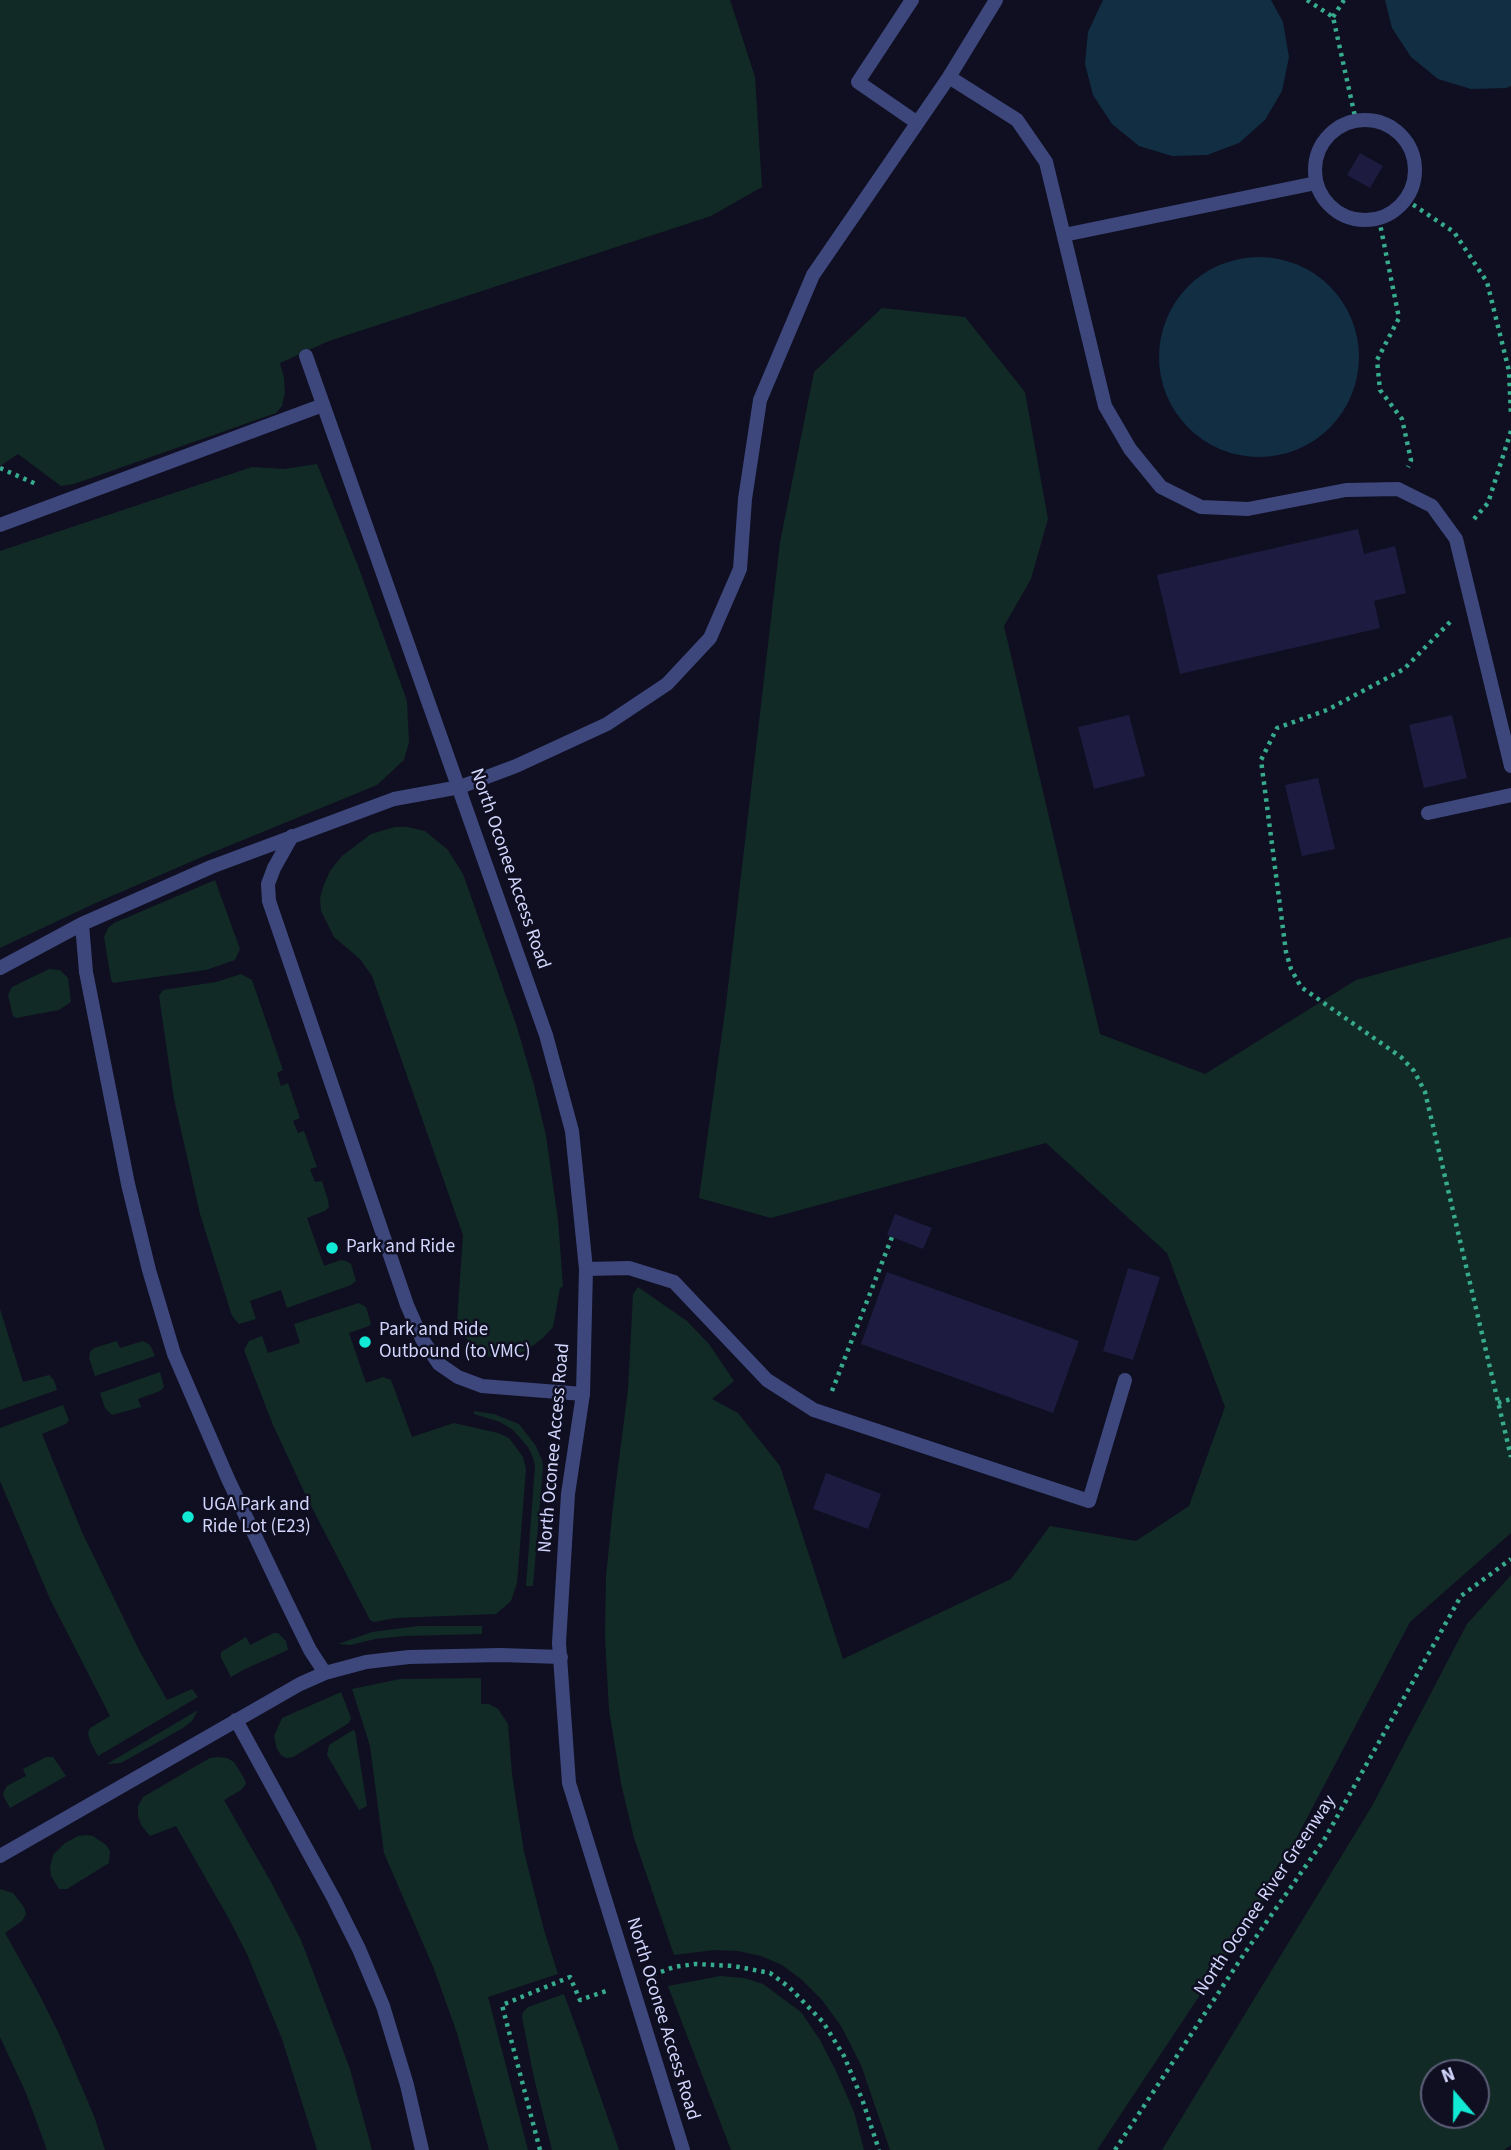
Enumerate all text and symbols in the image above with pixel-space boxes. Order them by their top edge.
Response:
street label: North Oconee Access Road [464,766,554,972]
place label: Park and Ride [346,1237,455,1259]
marker: Park and Ride [324,1240,340,1256]
place label: Park and Ride Outbound (to VMC) [379,1320,530,1364]
marker: Park and Ride Outbound (to VMC) [357,1334,373,1350]
street label: North Oconee Access Road [534,1342,576,1554]
place label: UGA Park and Ride Lot (E23) [202,1495,311,1539]
marker: UGA Park and Ride Lot (E23) [180,1509,196,1525]
street label: North Oconee River Greenway [1190,1791,1342,2001]
street label: North Oconee Access Road [620,1915,704,2123]
north arrow [1420,2059,1490,2129]
text: N [1438,2061,1459,2091]

